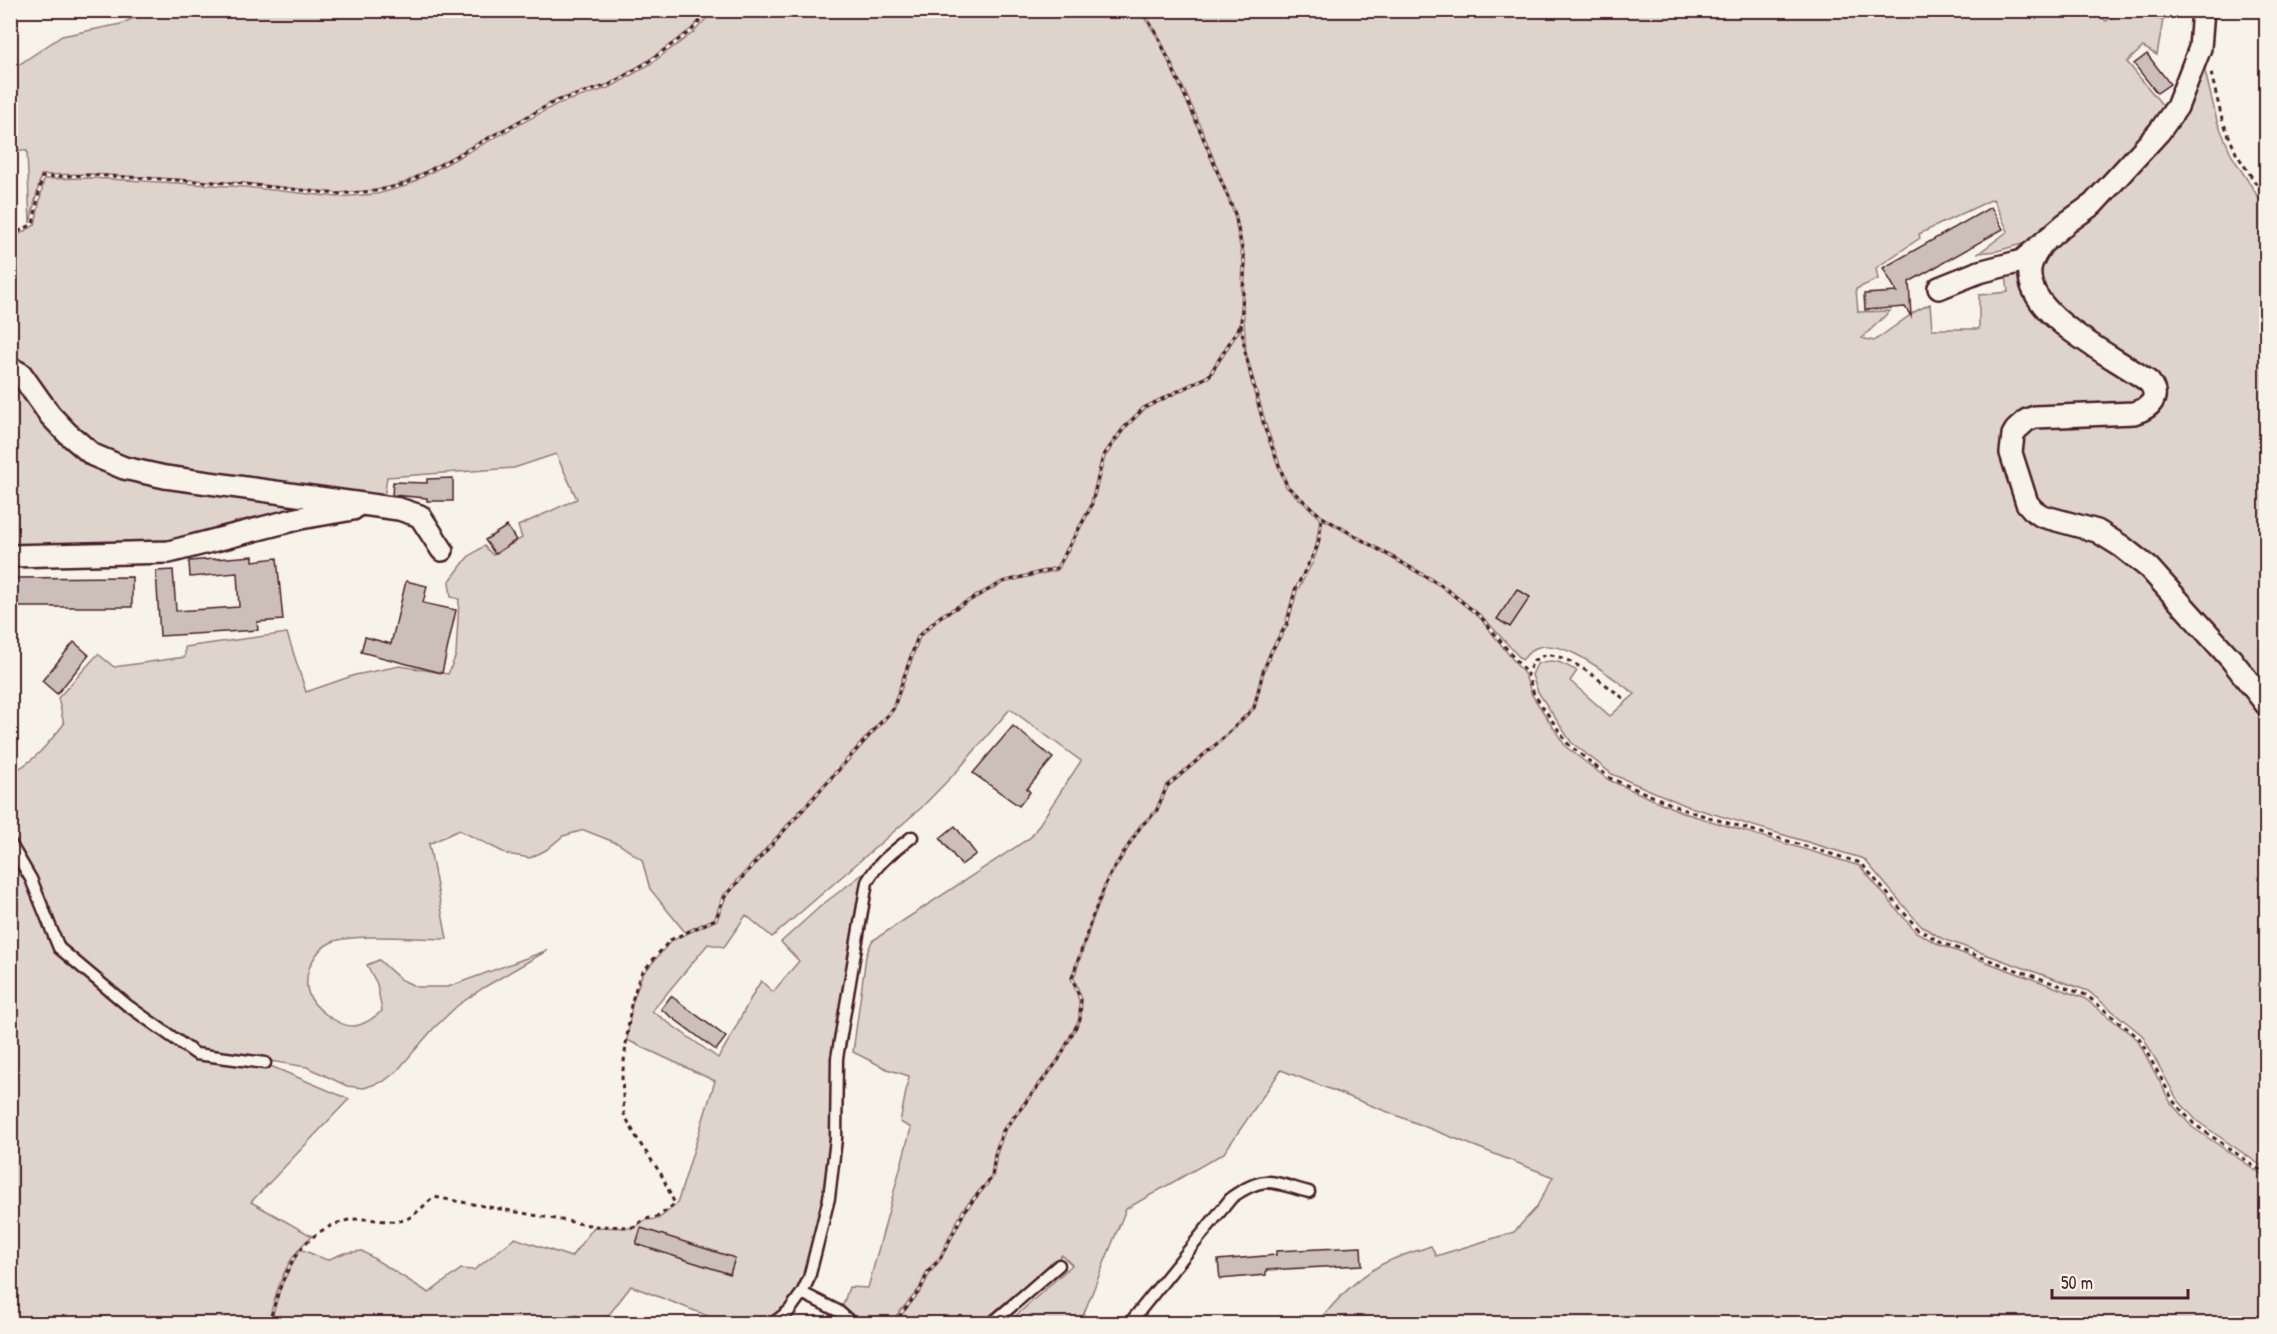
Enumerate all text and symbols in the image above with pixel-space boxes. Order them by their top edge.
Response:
scale bar [2052,1262,2188,1300]
text: 50 m [2061,1270,2093,1295]

